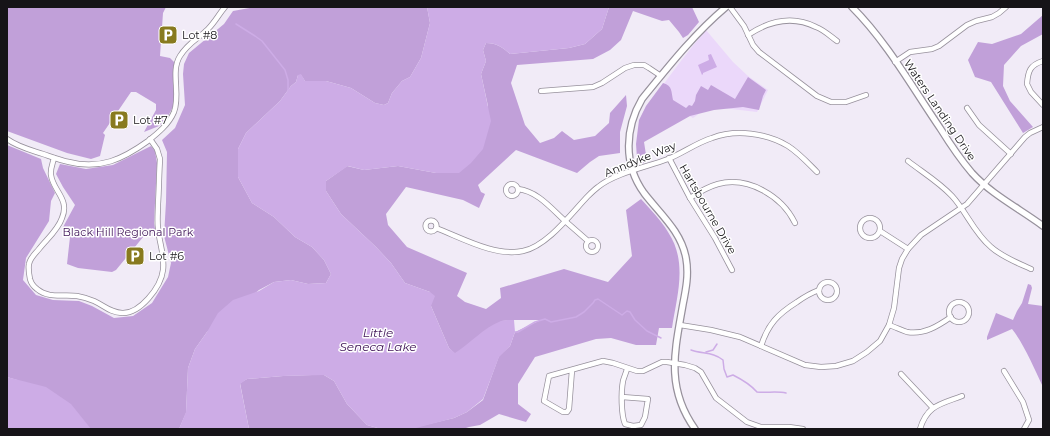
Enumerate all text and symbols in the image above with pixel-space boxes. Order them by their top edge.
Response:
parking icon: Lot #8 [157,24,179,46]
place label: Lot #8 [182,28,217,42]
street label: Waters Landing Drive [901,57,979,164]
parking icon: Lot #7 [108,109,130,131]
place label: Lot #7 [133,113,168,127]
street label: Anndyke Way [602,138,678,180]
street label: Hartsbourne Drive [677,161,740,257]
park label: Black Hill Regional Park [63,225,194,239]
parking icon: Lot #6 [124,245,146,267]
place label: Lot #6 [149,249,184,263]
water label: Little Seneca Lake [339,325,417,354]

